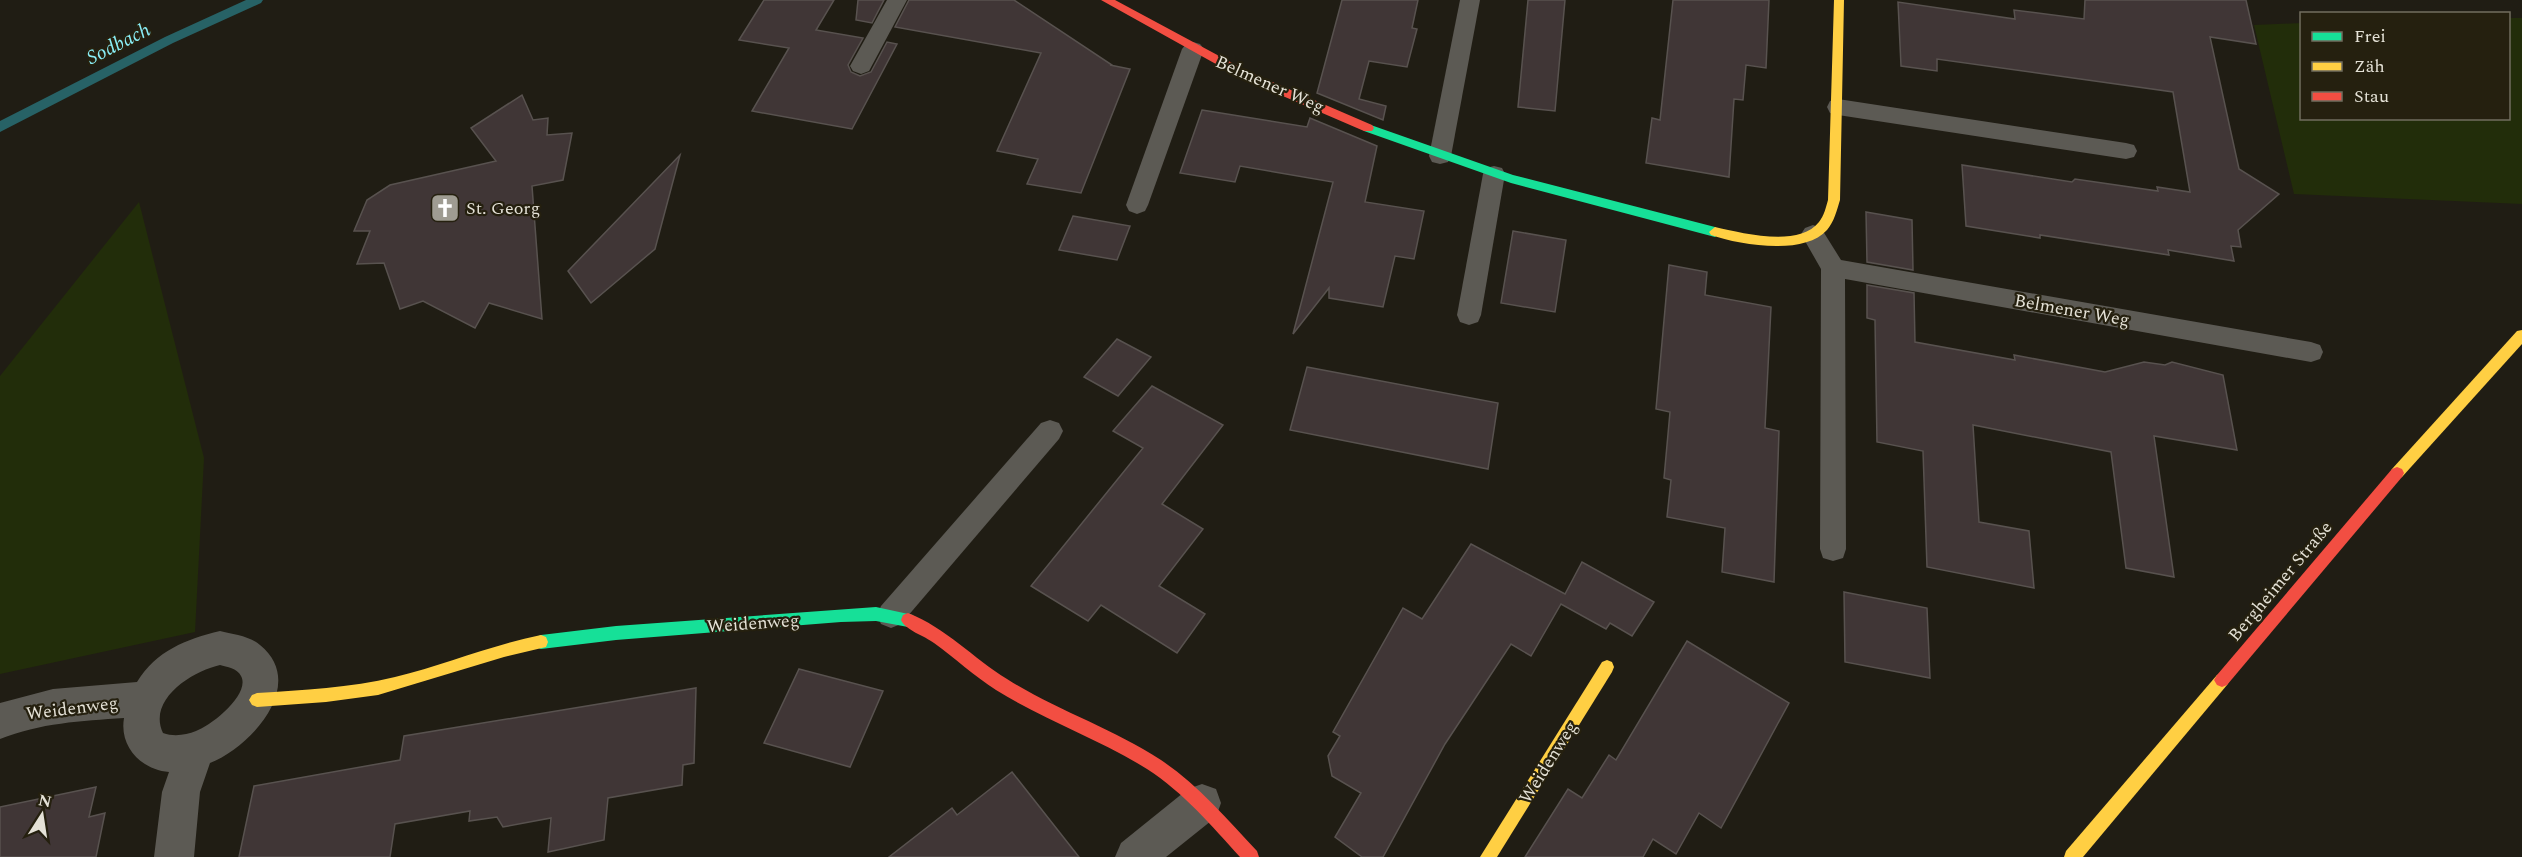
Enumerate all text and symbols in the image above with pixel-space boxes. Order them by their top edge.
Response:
legend [2300,12,2510,120]
water label: Sodbach [81,15,156,73]
text: Frei [2354,23,2386,50]
street label: Belmener Weg [1211,48,1329,121]
text: Zäh [2354,53,2385,80]
text: Stau [2354,83,2389,110]
church icon: St. Georg [429,192,461,224]
place label: St. Georg [466,195,540,222]
street label: Belmener Weg [2012,287,2132,334]
street label: Bergheimer Straße [2222,515,2339,648]
street label: Weidenweg [706,607,800,640]
street label: Weidenweg [24,689,120,728]
street label: Weidenweg [1512,716,1584,809]
north arrow [12,785,72,845]
text: N [36,788,54,814]

